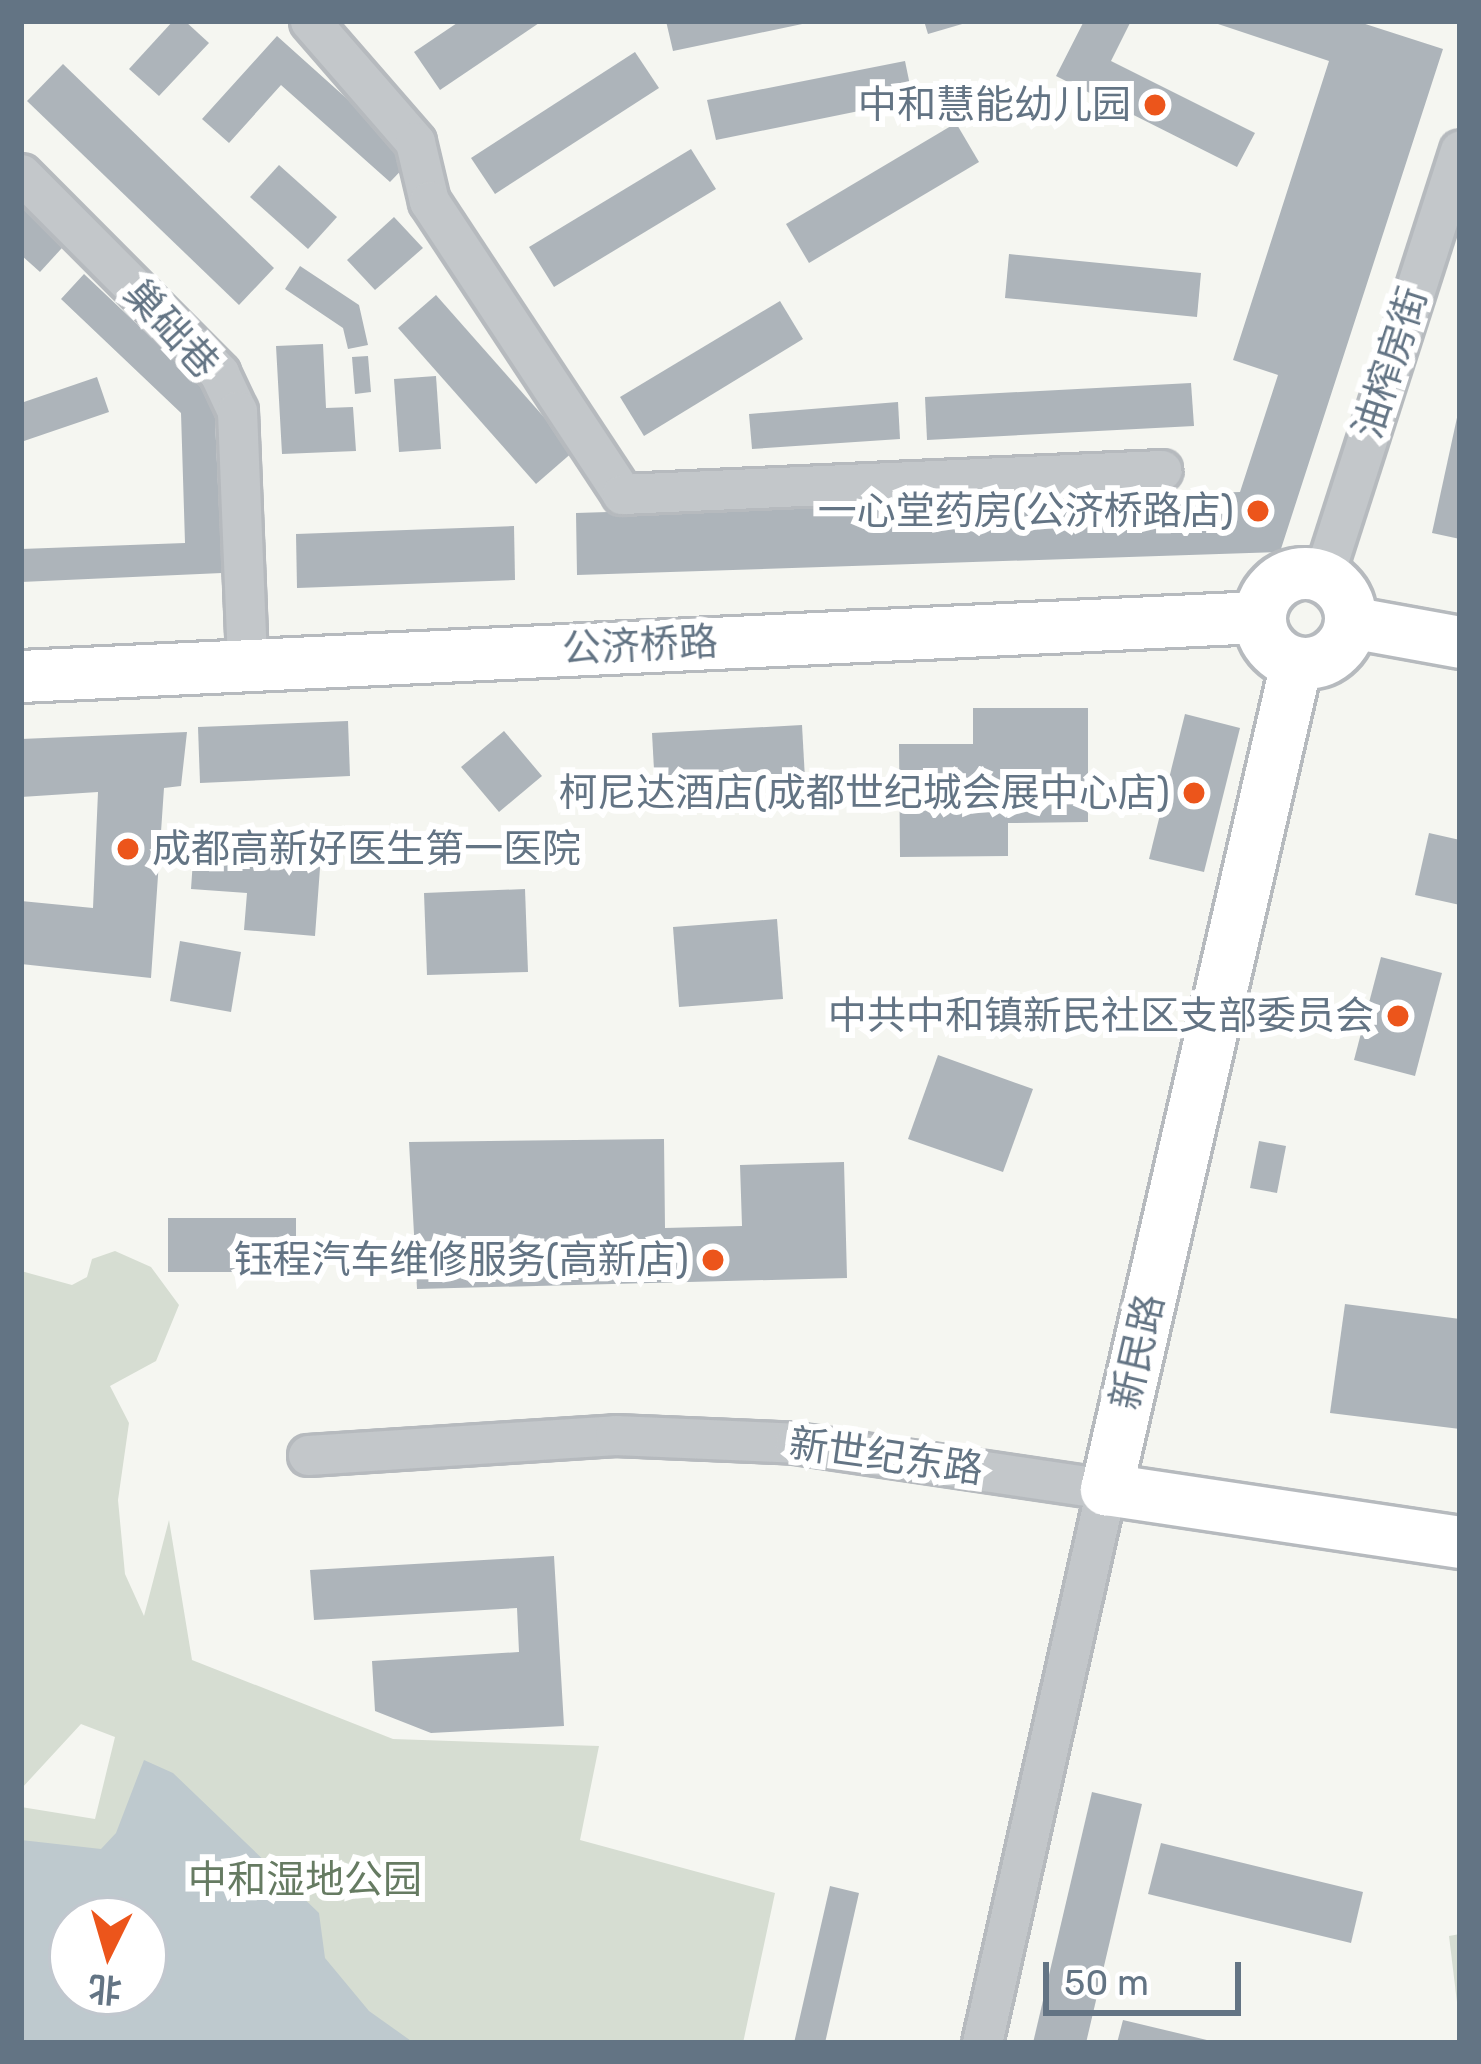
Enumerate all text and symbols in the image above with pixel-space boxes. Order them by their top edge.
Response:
place label: 中和慧能幼儿园 [858,82,1131,128]
marker: 中和慧能幼儿园 [1142,92,1168,118]
street label: 巢础巷 [114,270,228,388]
street label: 油榨房街 [1345,282,1437,444]
place label: 一心堂药房(公济桥路店) [818,488,1234,534]
marker: 一心堂药房(公济桥路店) [1245,498,1271,524]
street label: 公济桥路 [561,619,719,673]
place label: 柯尼达酒店(成都世纪城会展中心店) [559,770,1170,816]
marker: 柯尼达酒店(成都世纪城会展中心店) [1181,780,1207,806]
place label: 成都高新好医生第一医院 [152,826,581,872]
marker: 成都高新好医生第一医院 [115,836,141,862]
place label: 中共中和镇新民社区支部委员会 [828,993,1374,1039]
marker: 中共中和镇新民社区支部委员会 [1385,1003,1411,1029]
place label: 钰程汽车维修服务(高新店) [234,1237,689,1283]
marker: 钰程汽车维修服务(高新店) [700,1247,726,1273]
street label: 新民路 [1102,1290,1174,1414]
street label: 新世纪东路 [786,1420,986,1494]
park label: 中和湿地公园 [188,1857,422,1903]
north arrow [48,1896,168,2016]
scale bar [1049,1938,1247,2012]
text: 50 m [1064,1961,1149,2004]
text: 北 [87,1969,123,2010]

